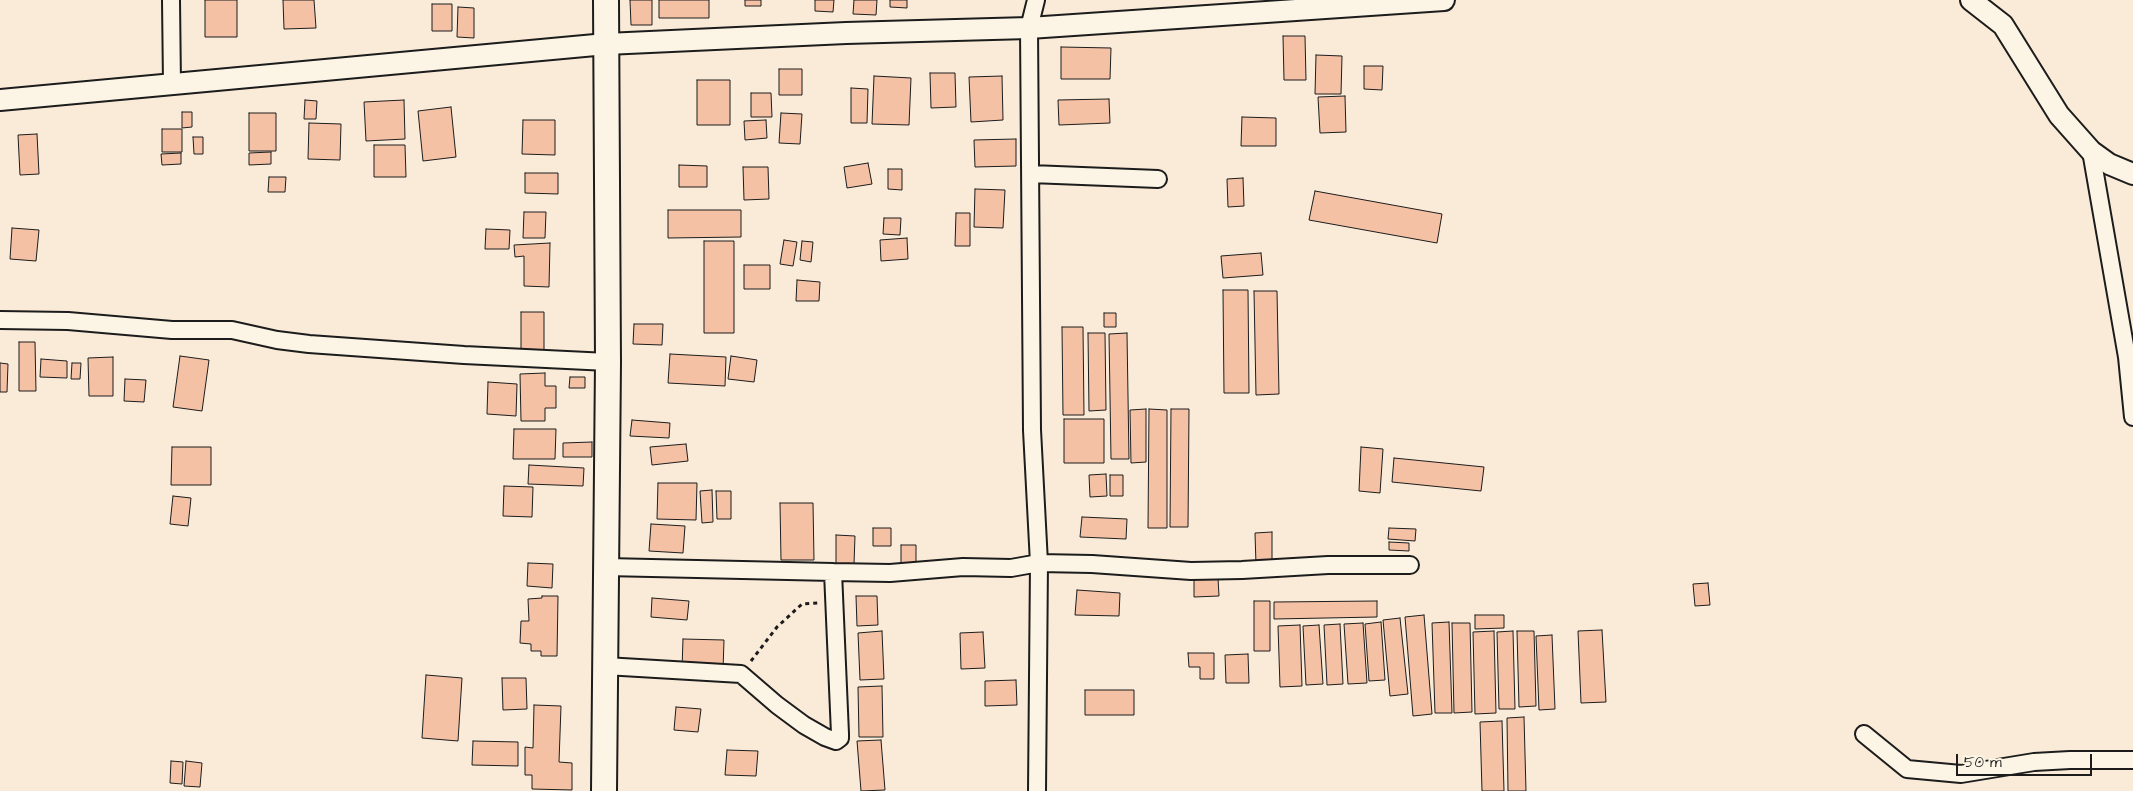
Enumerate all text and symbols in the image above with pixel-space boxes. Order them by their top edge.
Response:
scale bar [1958,744,2094,776]
text: 50 m [1964,752,2002,773]

